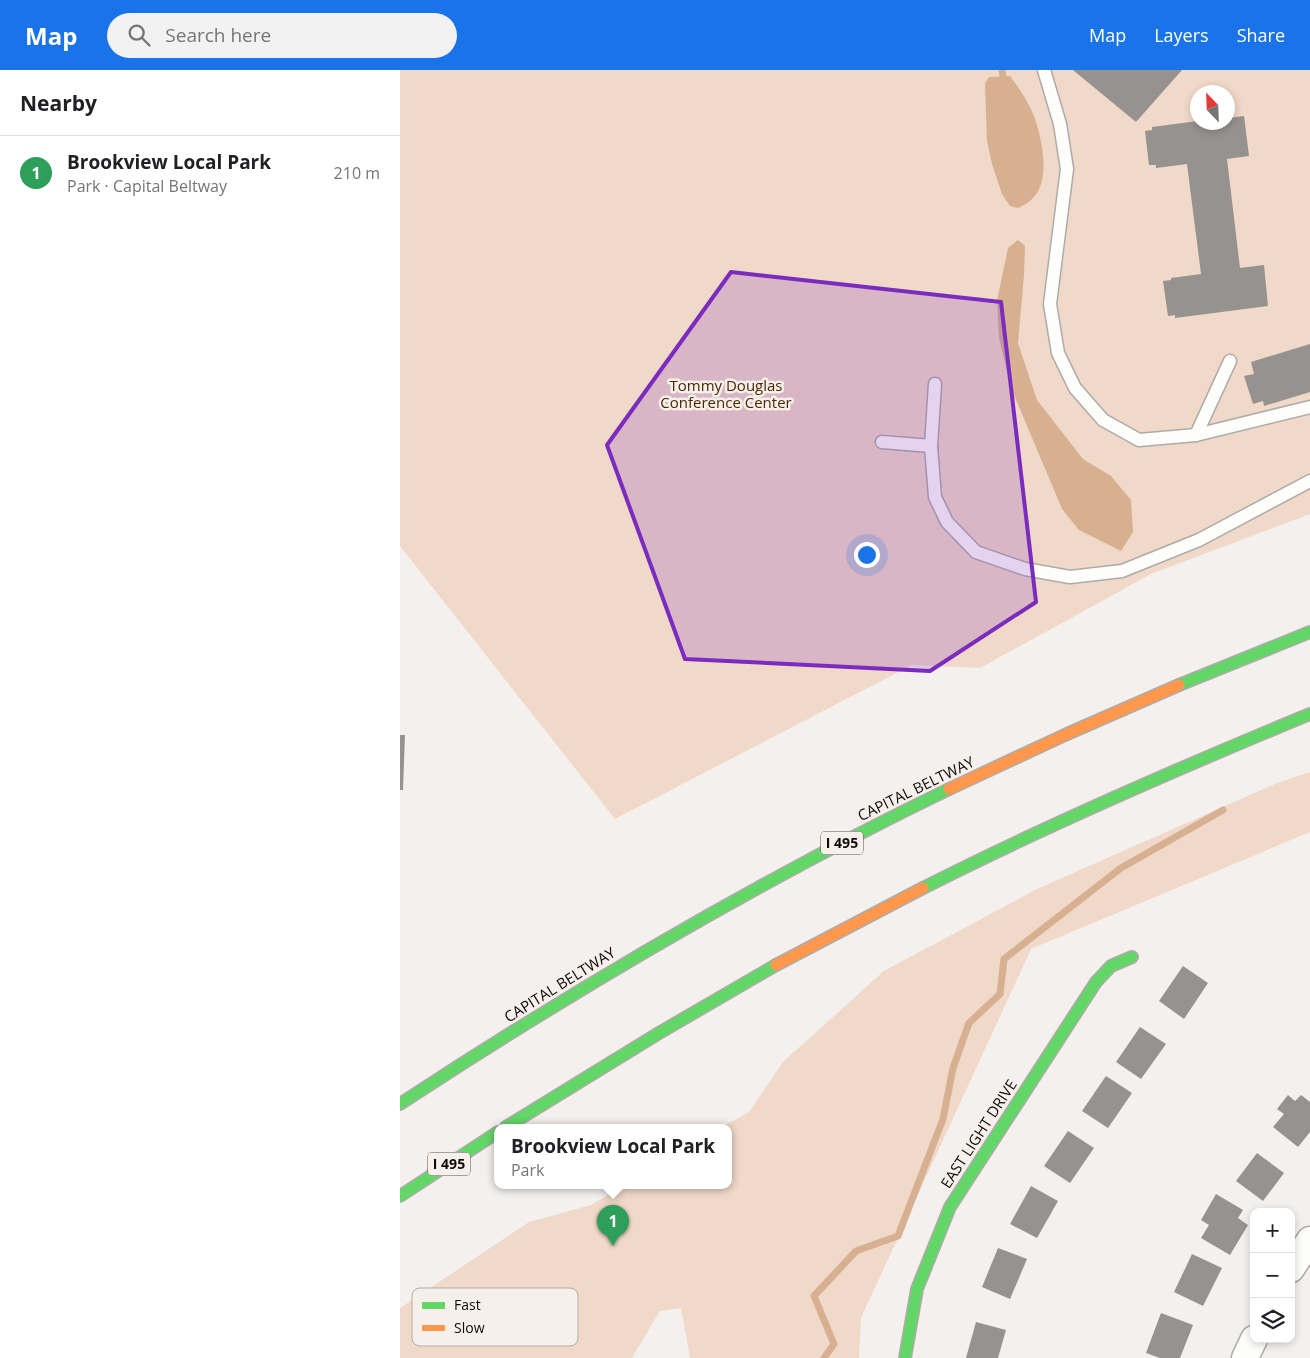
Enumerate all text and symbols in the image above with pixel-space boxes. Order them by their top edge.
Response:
search box [107,13,457,58]
text: Map [25,19,77,52]
icon: search [125,21,153,49]
text: Search here [165,22,271,48]
text: Map [1089,23,1126,47]
text: Layers [1154,23,1209,47]
text: Share [1237,23,1285,47]
north arrow [1190,85,1235,130]
text: Nearby [20,89,97,117]
text: Brookview Local Park [67,149,271,175]
text: 1 [31,162,41,184]
text: 210 m [334,162,380,184]
text: Park · Capital Beltway [67,175,227,197]
park label: Tommy Douglas Conference Center [660,375,792,412]
your location [854,542,880,568]
street label: CAPITAL BELTWAY [854,751,978,825]
road number: I 495 [821,831,863,854]
street label: CAPITAL BELTWAY [500,942,619,1026]
street label: EAST LIGHT DRIVE [935,1075,1021,1192]
popup [494,1124,732,1189]
text: Brookview Local Park [511,1133,715,1159]
road number: I 495 [428,1152,470,1176]
text: Park [511,1159,544,1181]
pin: 1 [597,1205,629,1246]
map controls [1250,1208,1295,1343]
button: + [1250,1208,1295,1253]
button: − [1250,1253,1295,1298]
legend [412,1288,578,1346]
text: Fast [454,1295,481,1314]
button: layers [1250,1298,1295,1343]
text: Slow [454,1318,485,1337]

